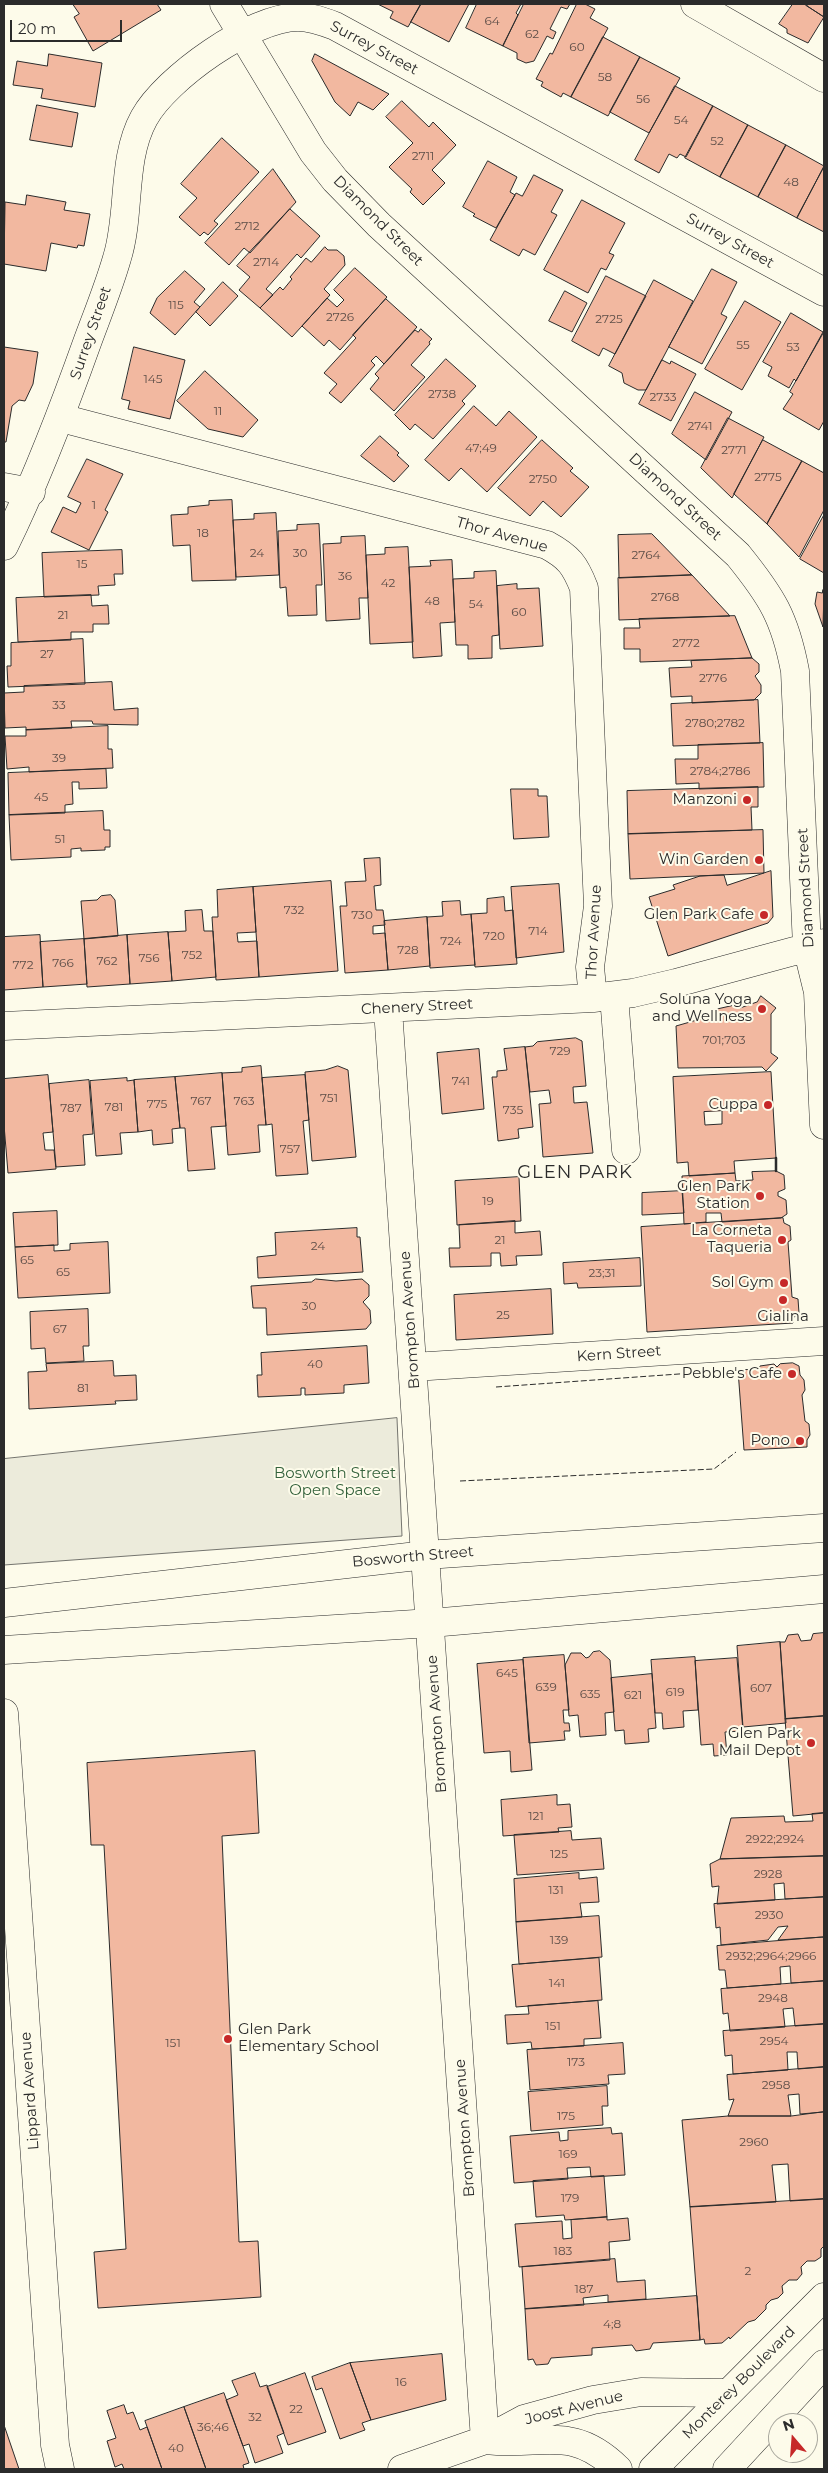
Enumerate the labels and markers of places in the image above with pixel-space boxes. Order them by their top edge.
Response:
place label: Manzoni [673,791,737,809]
marker: Manzoni [741,794,753,806]
place label: Win Garden [659,851,749,869]
marker: Win Garden [753,854,765,866]
place label: Glen Park Cafe [644,906,754,924]
marker: Glen Park Cafe [758,909,770,921]
place label: Soluna Yoga and Wellness [652,991,752,1026]
marker: Soluna Yoga and Wellness [756,1003,768,1015]
place label: Cuppa [708,1096,758,1114]
marker: Cuppa [762,1099,774,1111]
place label: Glen Park Station [677,1178,750,1213]
marker: Glen Park Station [754,1190,766,1202]
place label: La Corneta Taqueria [691,1222,772,1257]
marker: La Corneta Taqueria [776,1234,788,1246]
place label: Sol Gym [712,1274,774,1292]
marker: Sol Gym [778,1277,790,1289]
marker: Gialina [777,1294,789,1306]
place label: Gialina [757,1308,809,1326]
place label: Pebble's Cafe [682,1365,782,1383]
marker: Pebble's Cafe [786,1368,798,1380]
place label: Pono [750,1432,790,1450]
marker: Pono [794,1435,806,1447]
place label: Glen Park Mail Depot [719,1725,801,1760]
marker: Glen Park Mail Depot [805,1737,817,1749]
place label: Glen Park Elementary School [238,2021,379,2056]
marker: Glen Park Elementary School [222,2033,234,2045]

